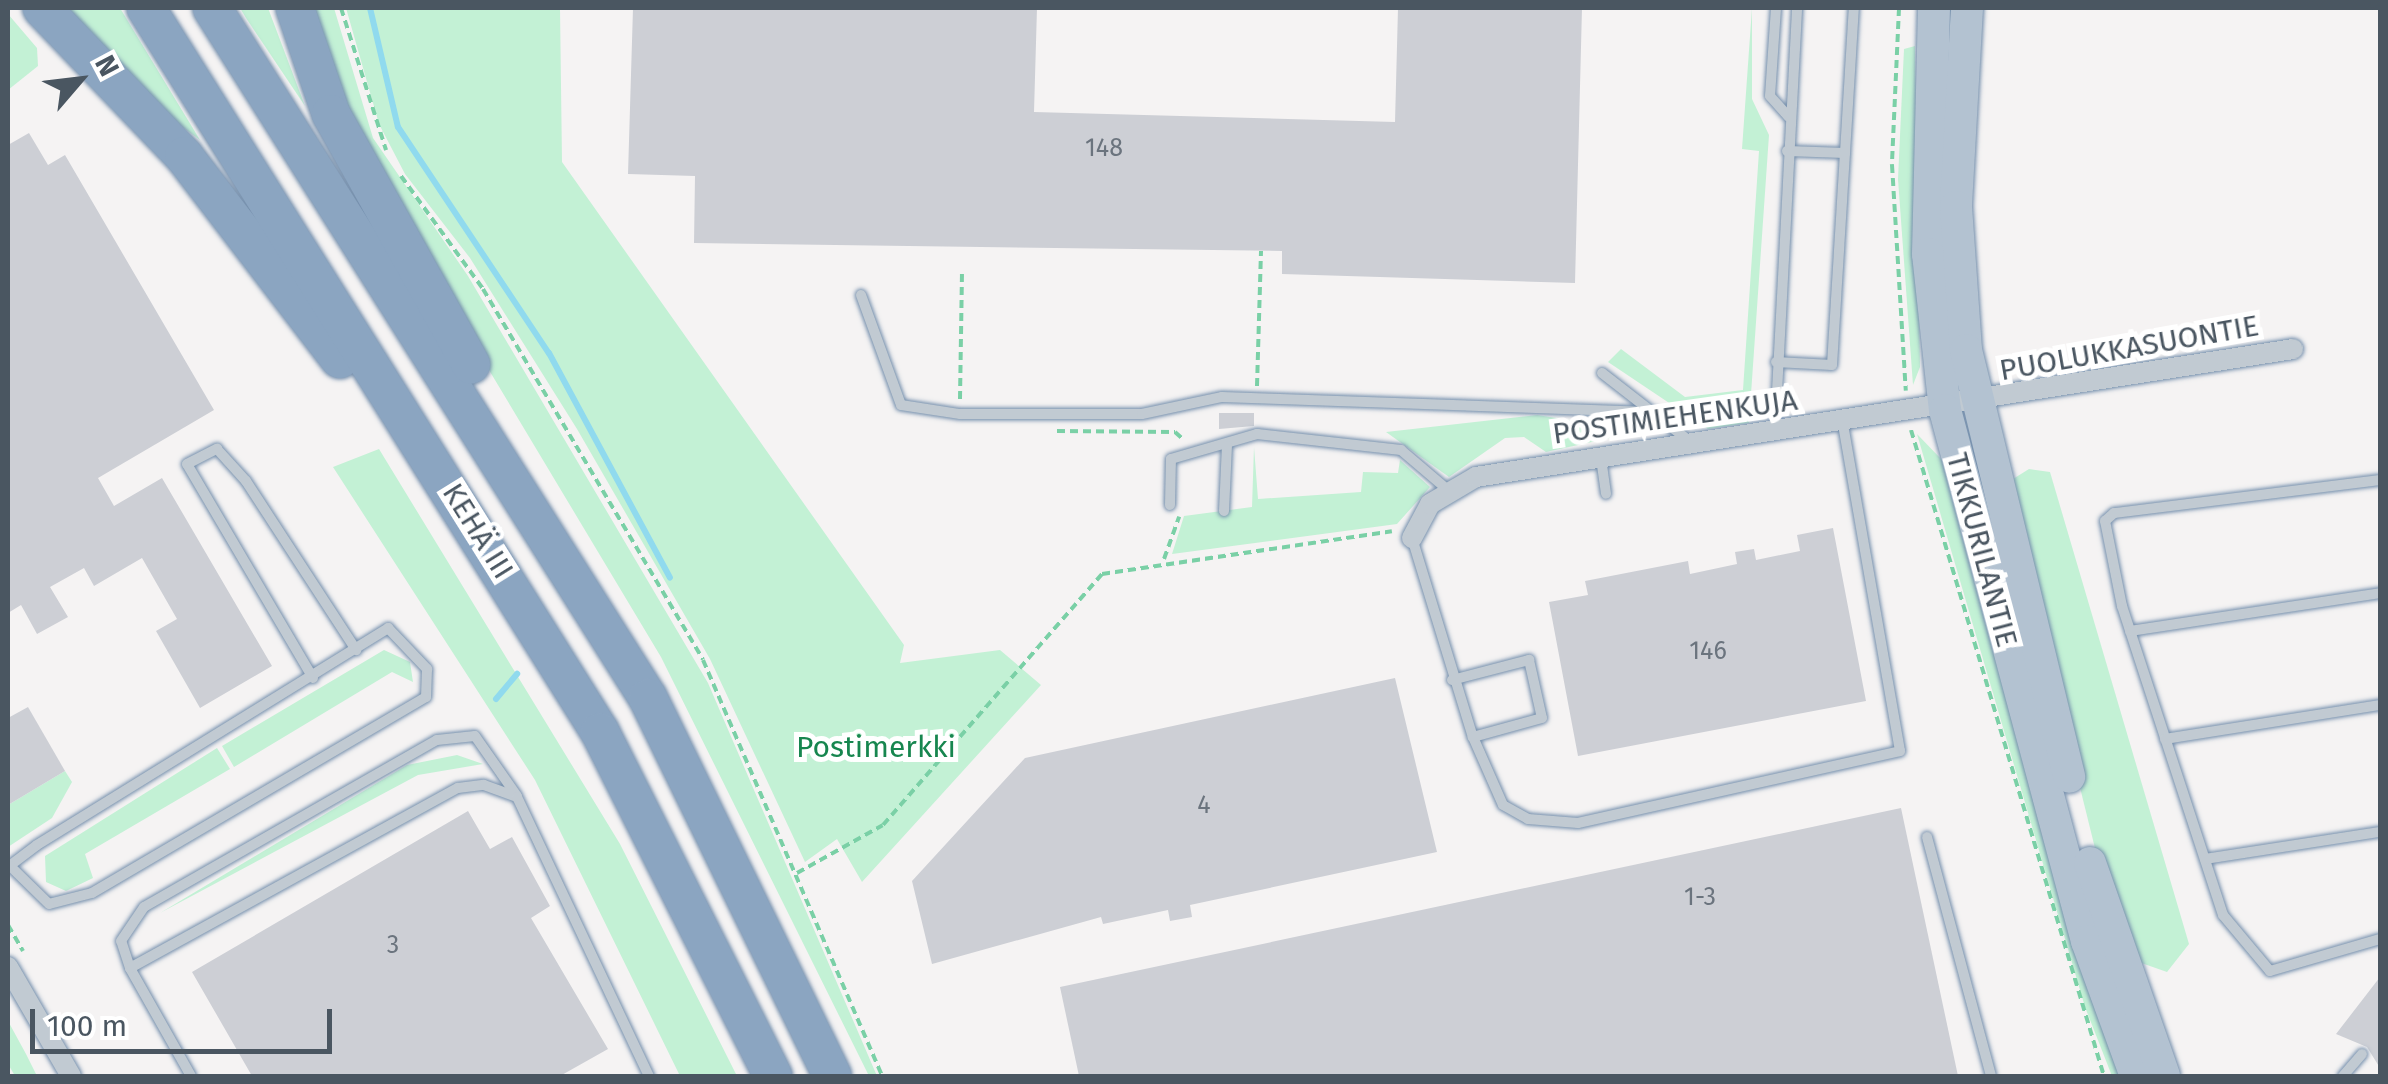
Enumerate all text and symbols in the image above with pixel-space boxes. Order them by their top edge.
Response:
north arrow [30,30,130,130]
text: N [88,50,126,82]
house number: 148 [1085,133,1123,163]
street label: PUOLUKKASUONTIE [1997,307,2261,389]
street label: POSTIMIEHENKUJA [1550,382,1800,452]
street label: TIKKURILANTIE [1939,449,2025,651]
street label: KEHÄ III [435,477,521,585]
house number: 146 [1689,636,1727,666]
park label: Postimerkki [796,729,956,765]
house number: 4 [1197,790,1211,820]
house number: 1-3 [1684,882,1716,912]
house number: 3 [387,930,399,960]
scale bar [35,989,338,1051]
text: 100 m [47,1008,127,1044]

